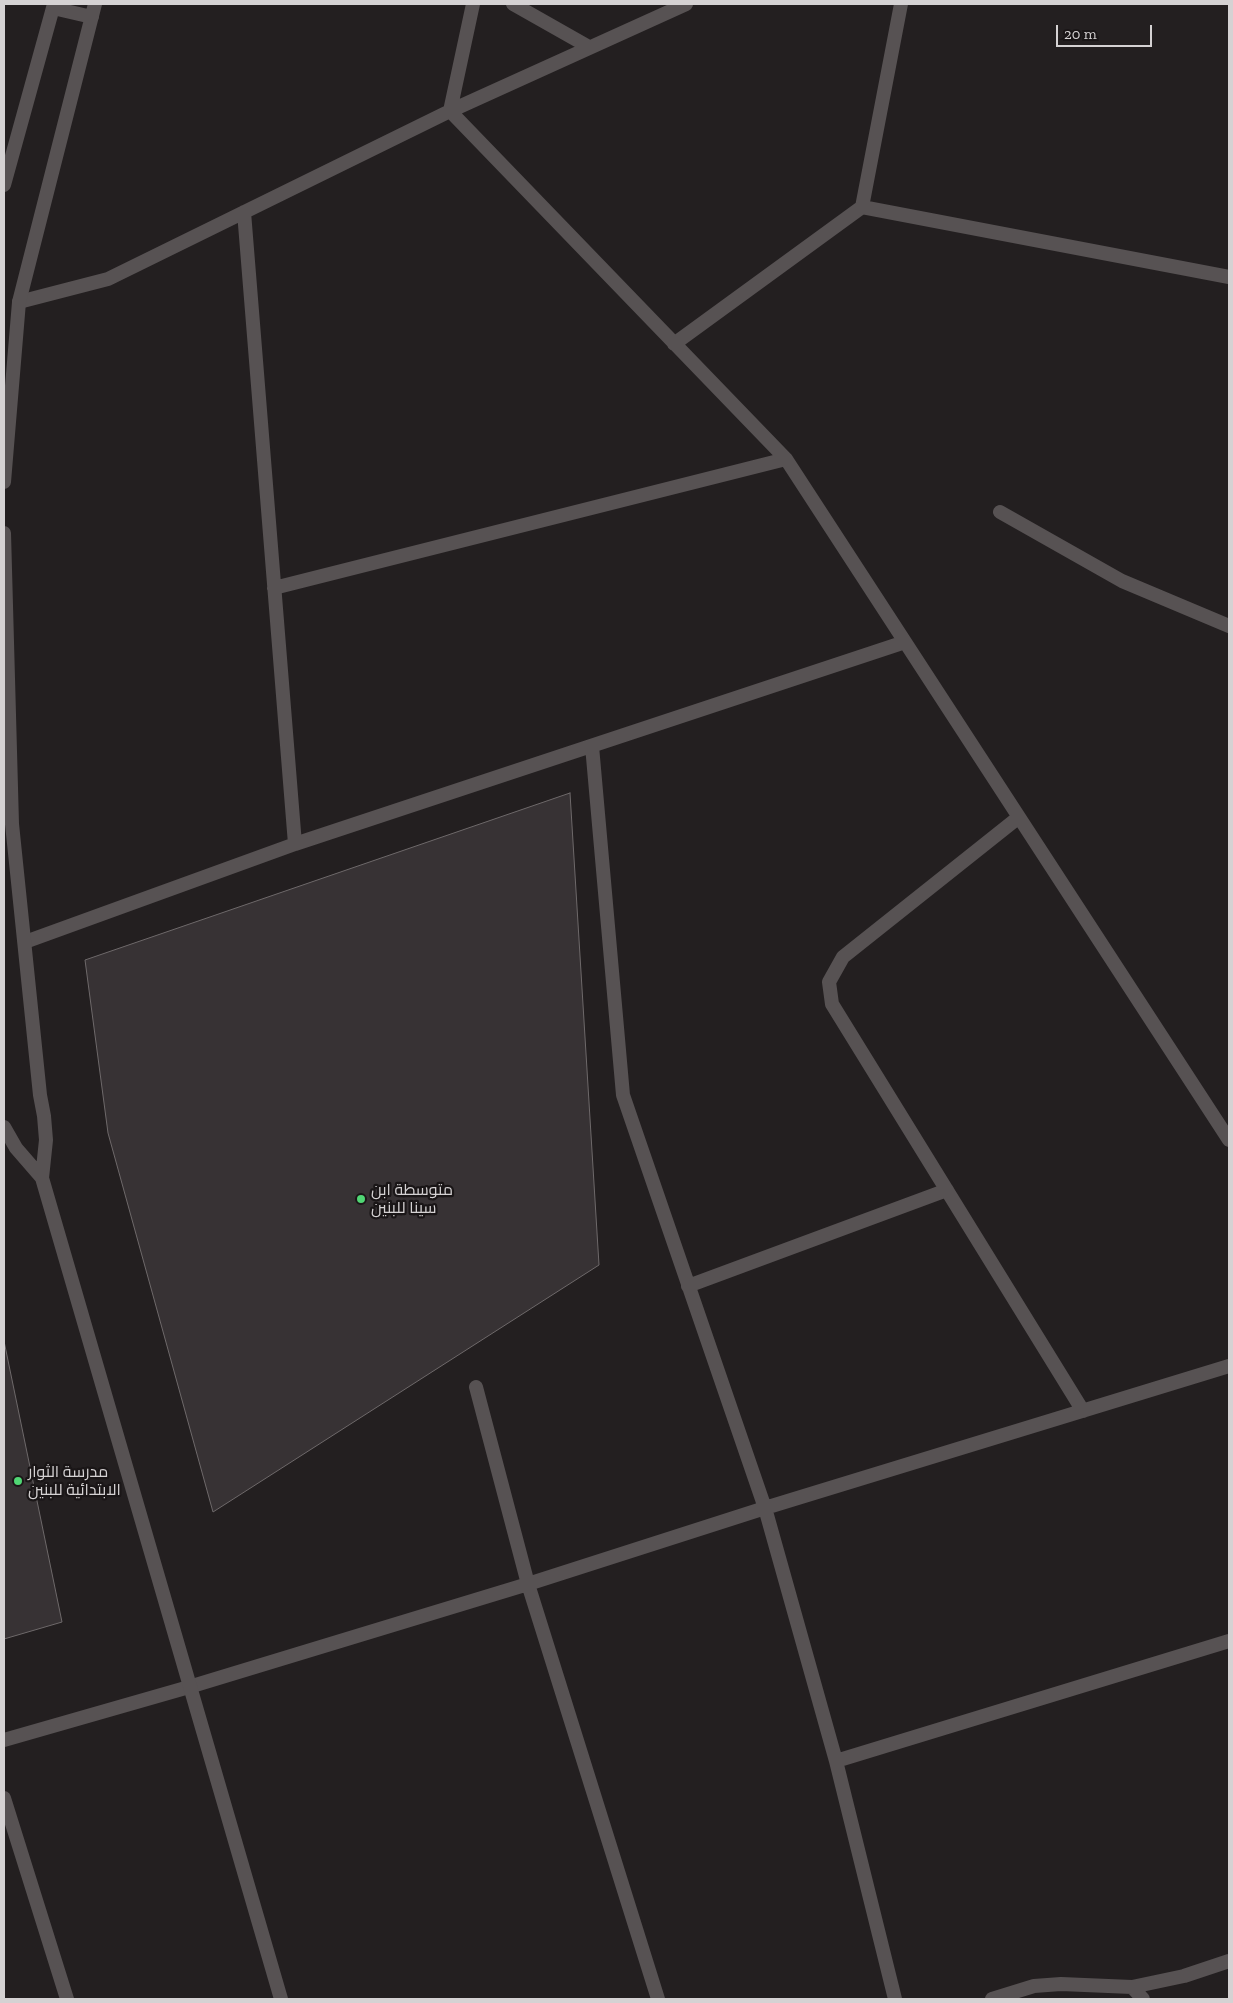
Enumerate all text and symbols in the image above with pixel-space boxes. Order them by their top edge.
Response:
scale bar [1058,15,1154,47]
text: 20 m [1064,25,1097,43]
place label: متوسطة ابن سينا للبنين [371,1180,453,1218]
marker: متوسطة ابن سينا للبنين [355,1193,367,1205]
place label: مدرسة الثوار الابتدائية للبنين [28,1462,121,1500]
marker: مدرسة الثوار الابتدائية للبنين [12,1475,24,1487]

